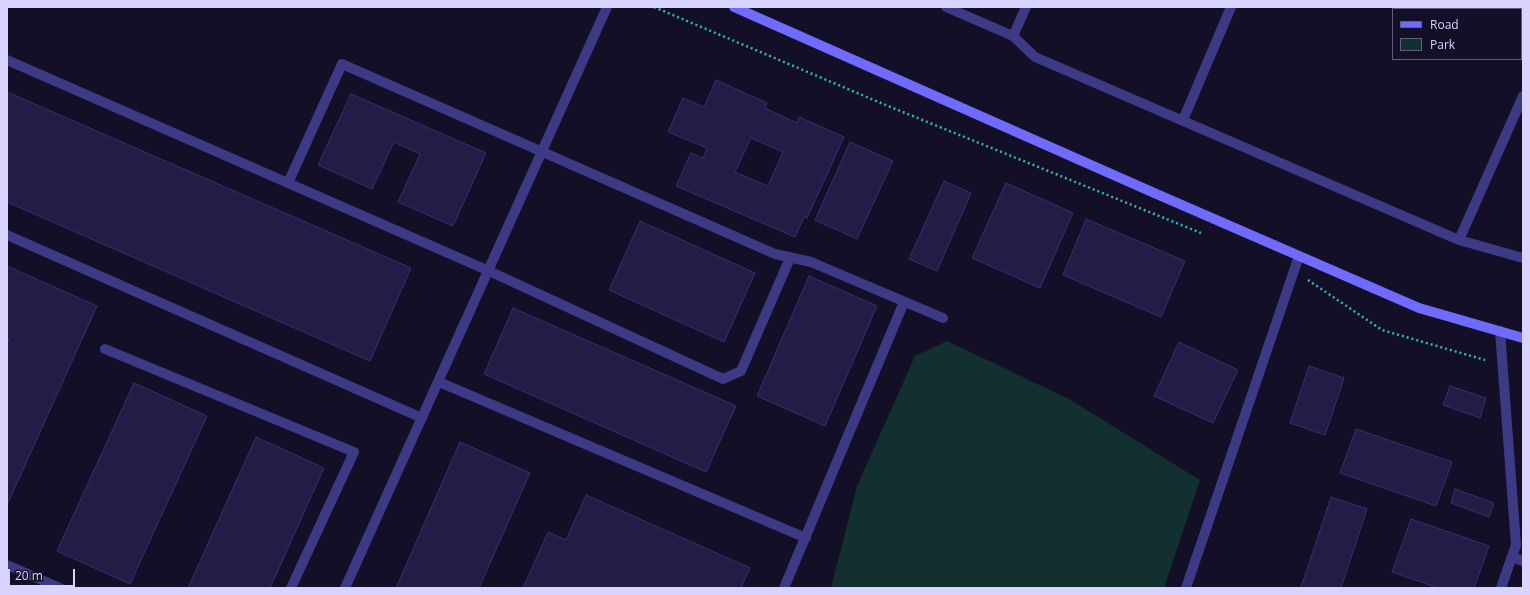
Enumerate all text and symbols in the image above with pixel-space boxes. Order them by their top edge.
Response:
legend [1392,8,1522,60]
text: Road [1430,16,1459,33]
text: Park [1430,36,1455,53]
scale bar [10,561,77,587]
text: 20 m [15,567,43,584]

